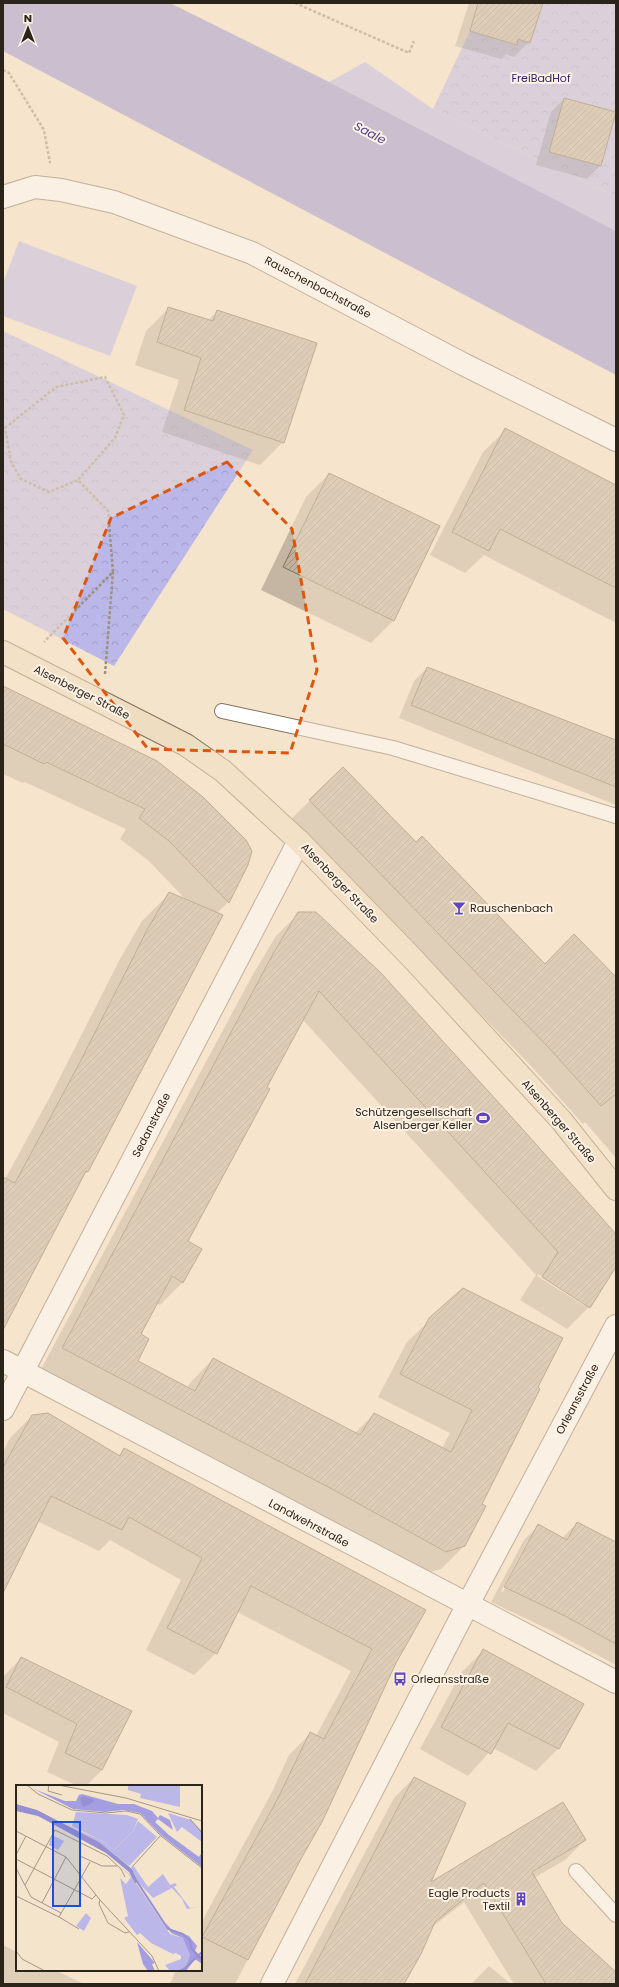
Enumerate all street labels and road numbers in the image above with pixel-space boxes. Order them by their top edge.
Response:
street label: Rauschenbachstraße [262,252,374,322]
street label: Alsenberger Straße [31,661,133,723]
street label: Alsenberger Straße [298,839,383,927]
street label: Alsenberger Straße [518,1076,600,1166]
street label: Sedanstraße [128,1090,174,1160]
street label: Orleansstraße [552,1361,602,1437]
street label: Landwehrstraße [266,1495,352,1551]

